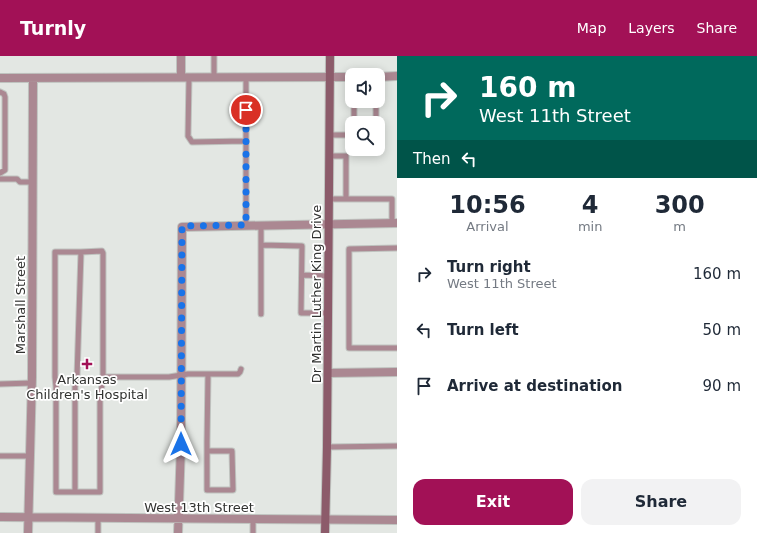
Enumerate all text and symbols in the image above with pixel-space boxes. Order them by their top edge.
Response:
text: Turnly [20,17,86,39]
text: Map [577,20,606,36]
text: Layers [628,20,675,36]
text: Share [697,20,737,36]
map controls [345,68,385,156]
button: sound [345,68,385,108]
text: 160 m [479,71,576,104]
icon: right [413,72,465,124]
pin [229,93,263,127]
icon: arrive [235,99,257,121]
text: West 11th Street [479,105,631,126]
button: search [345,116,385,156]
icon: left [458,148,480,170]
text: Then [413,150,450,168]
text: 10:56 [449,191,526,219]
text: 4 [582,191,598,219]
text: 300 [655,191,705,219]
street label: Dr Martin Luther King Drive [309,205,324,383]
text: Arrival [466,219,509,234]
text: min [578,219,602,234]
text: m [673,219,686,234]
street label: Marshall Street [13,256,28,354]
text: Turn right [447,258,531,276]
icon: right [413,263,435,285]
text: 160 m [693,265,741,283]
text: West 11th Street [447,276,557,291]
icon: left [413,319,435,341]
text: Turn left [447,321,519,339]
text: 50 m [703,321,741,339]
marker: Arkansas Children's Hospital [81,358,93,370]
place label: Arkansas Children's Hospital [26,372,148,402]
icon: arrive [413,375,435,397]
text: Arrive at destination [447,377,622,395]
text: 90 m [703,377,741,395]
position arrow [160,423,202,465]
button: Exit [413,479,573,525]
button: Share [581,479,741,525]
street label: West 13th Street [144,500,254,515]

